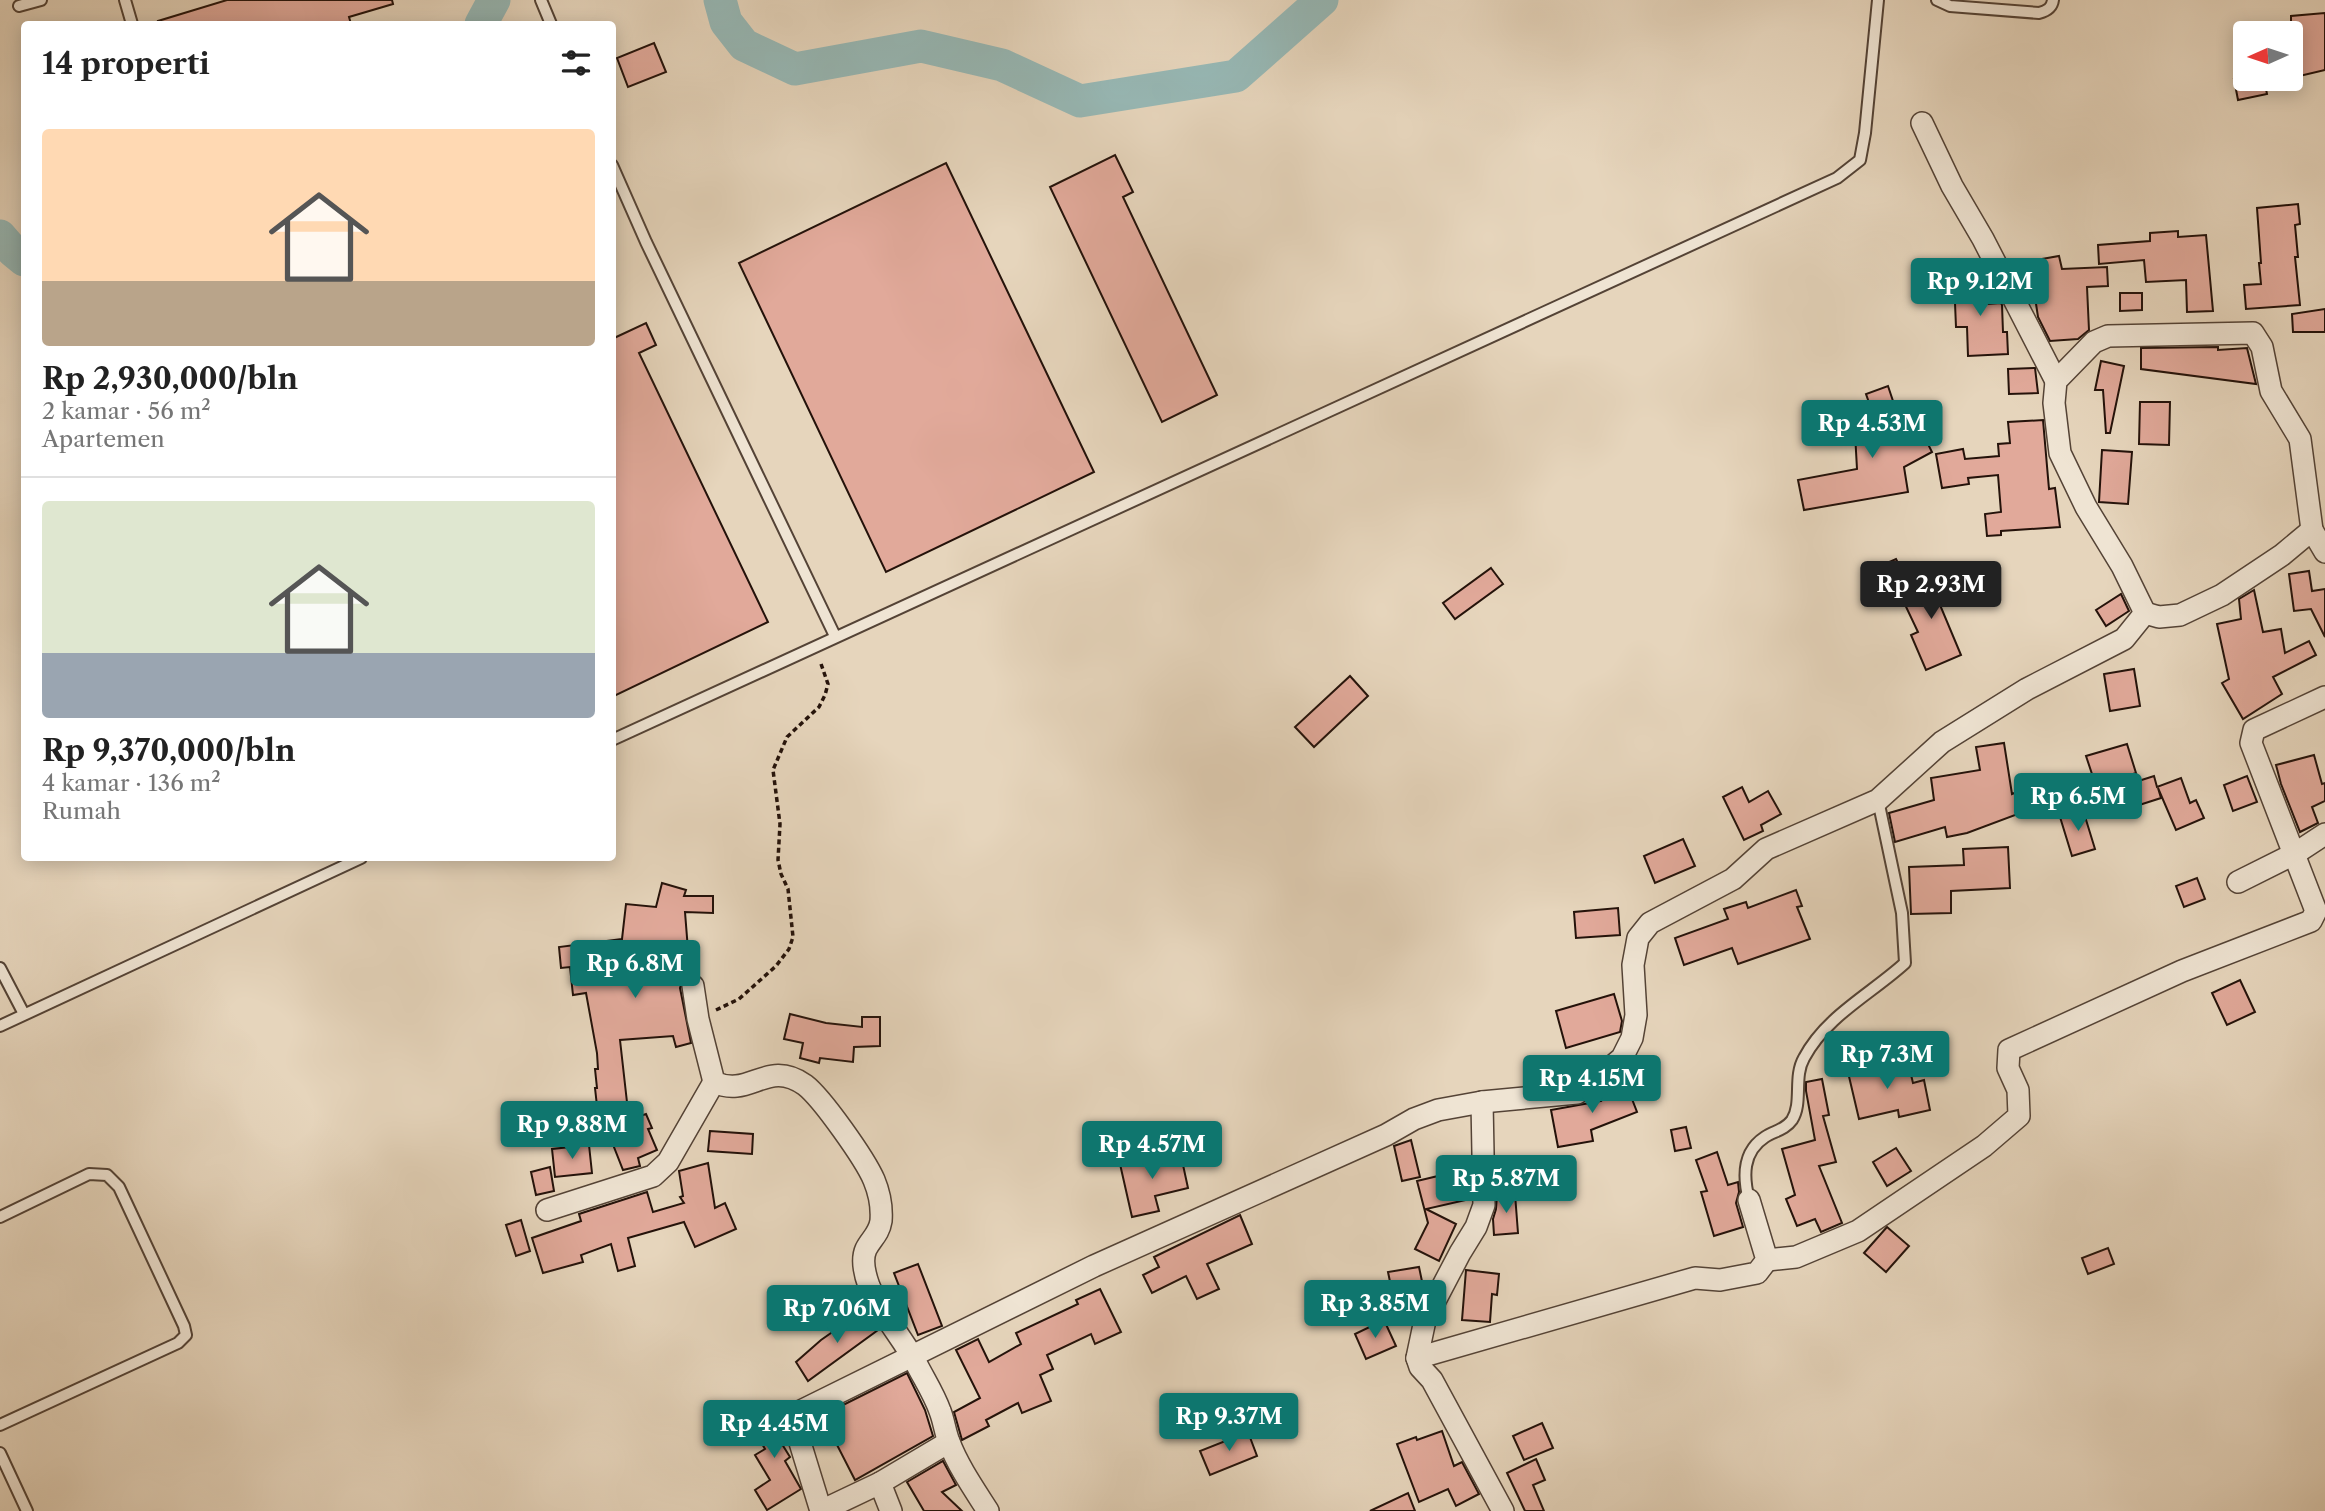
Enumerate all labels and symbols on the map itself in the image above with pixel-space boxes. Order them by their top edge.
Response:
north arrow [2233,21,2303,91]
pin: Rp 9.12M [1908,258,2052,318]
pin: Rp 4.53M [1800,400,1944,460]
pin: Rp 2.93M [1859,562,2003,621]
pin: Rp 6.5M [2013,774,2143,833]
pin: Rp 6.8M [570,940,700,1000]
pin: Rp 7.3M [1822,1032,1952,1091]
pin: Rp 4.15M [1520,1056,1664,1115]
pin: Rp 9.88M [500,1102,644,1161]
pin: Rp 4.57M [1080,1122,1224,1181]
pin: Rp 5.87M [1434,1156,1578,1215]
pin: Rp 3.85M [1303,1280,1447,1340]
pin: Rp 7.06M [765,1286,909,1345]
pin: Rp 9.37M [1157,1394,1301,1453]
pin: Rp 4.45M [702,1400,846,1460]

